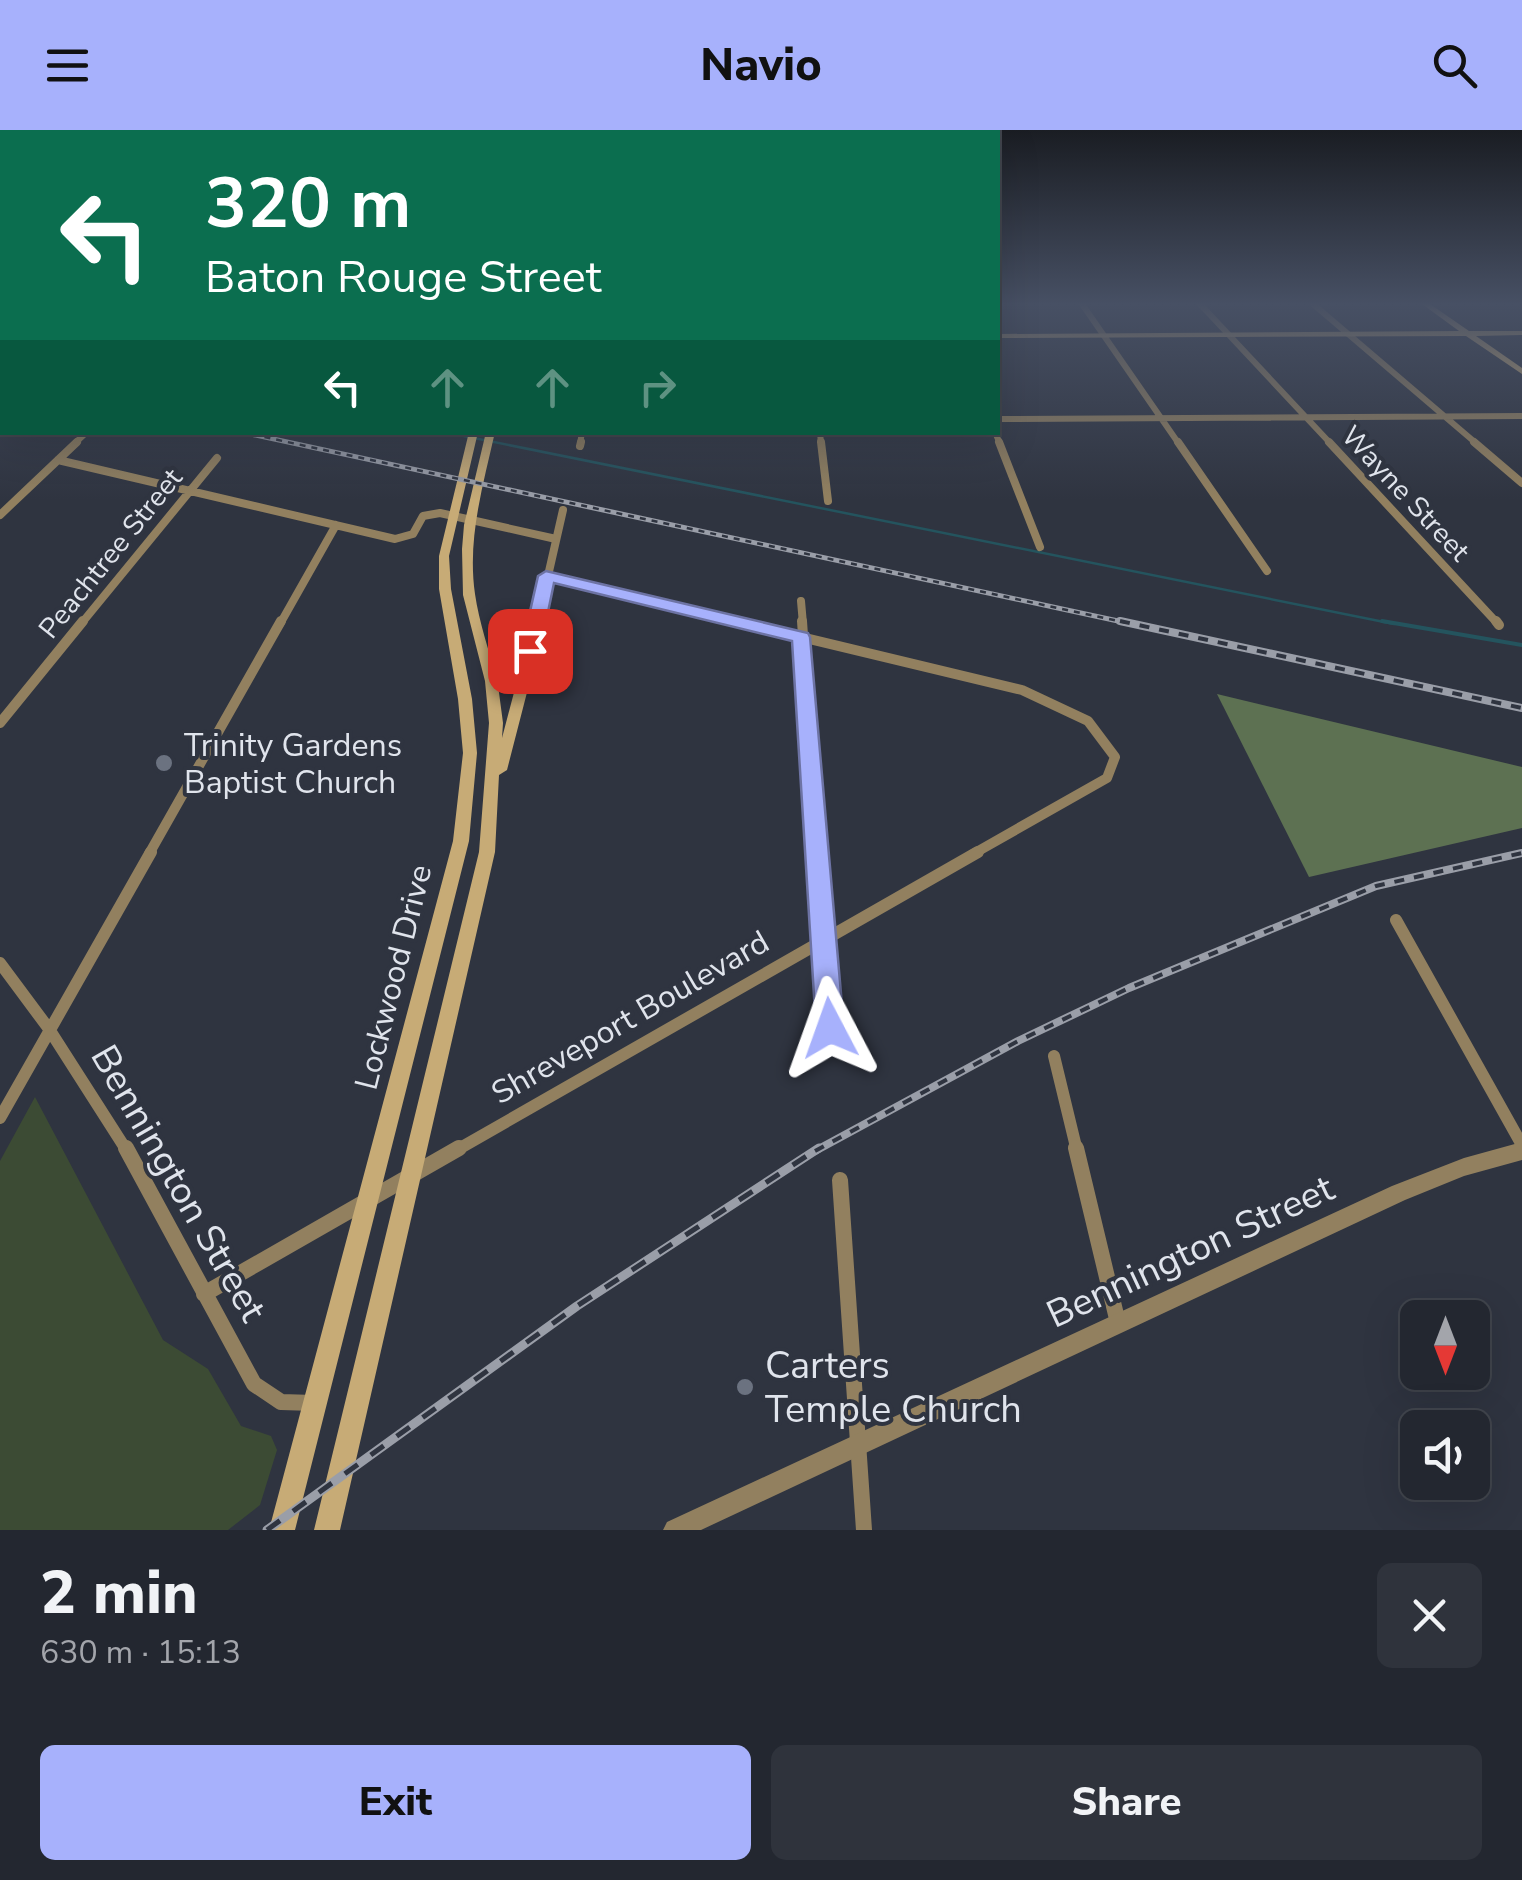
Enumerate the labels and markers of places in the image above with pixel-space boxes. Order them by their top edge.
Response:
pin [488,609,573,694]
place label: Trinity Gardens Baptist Church [184,724,402,804]
marker: Trinity Gardens Baptist Church [153,752,175,774]
place label: Carters Temple Church [765,1340,1022,1435]
marker: Carters Temple Church [734,1376,756,1398]

